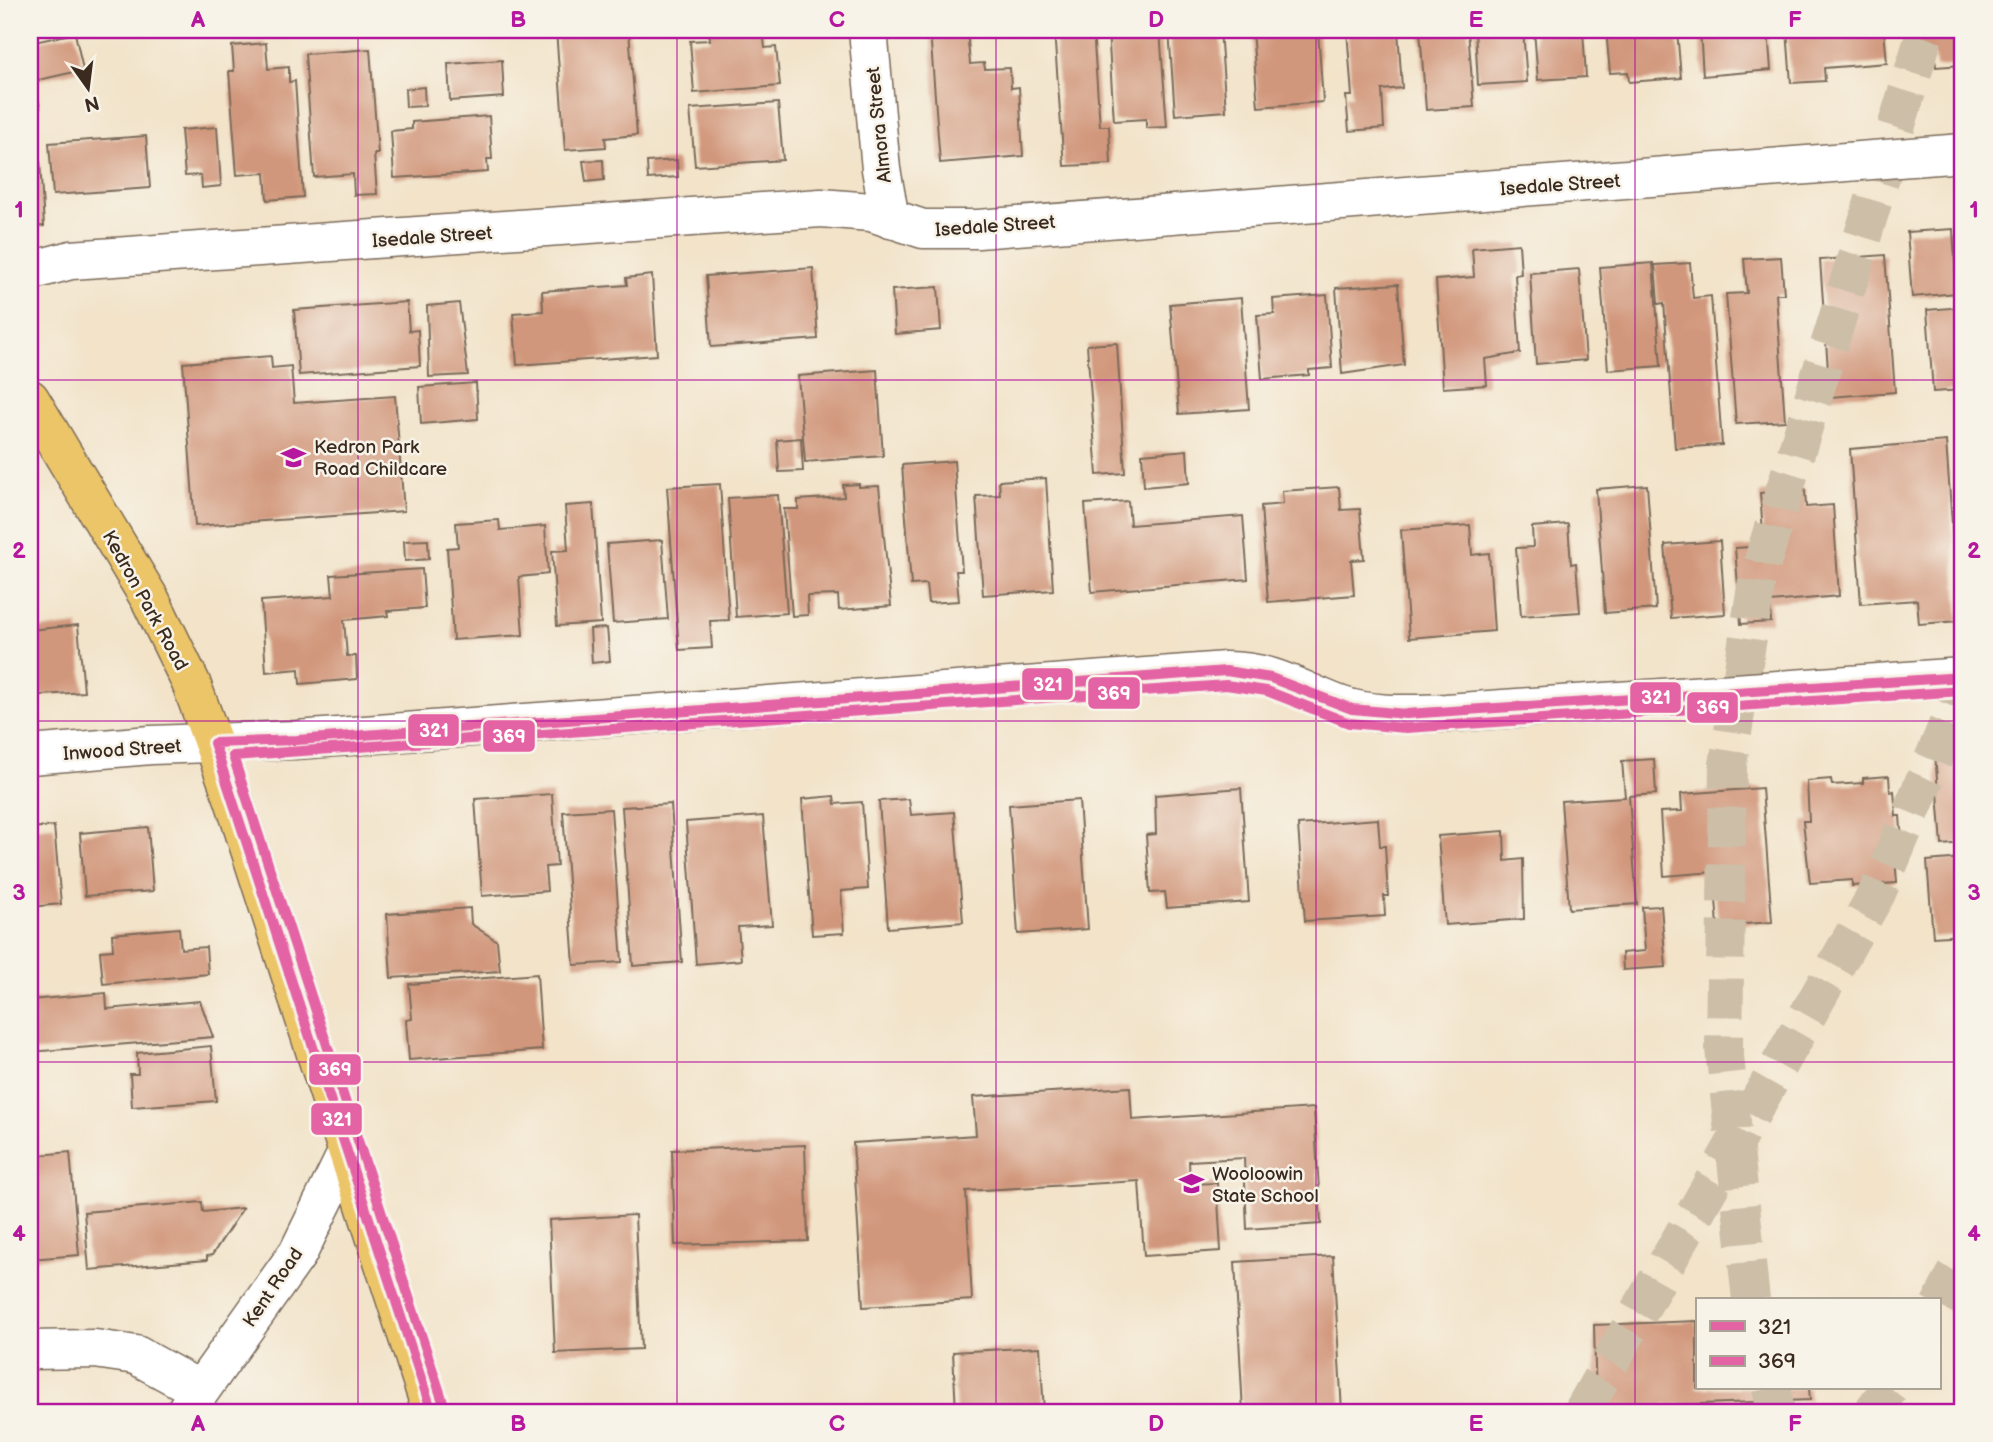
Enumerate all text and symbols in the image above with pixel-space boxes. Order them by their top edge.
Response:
text: A [190,6,206,34]
text: B [510,6,526,34]
text: C [829,6,845,34]
text: D [1148,6,1164,34]
text: E [1469,6,1484,34]
text: F [1788,6,1802,34]
north arrow [52,52,122,122]
street label: Almora Street [862,66,897,184]
text: N [82,90,101,116]
street label: Isedale Street [1499,170,1621,201]
text: 1 [14,196,24,224]
text: 1 [1969,196,1979,224]
street label: Isedale Street [934,211,1056,242]
street label: Isedale Street [371,222,493,253]
place label: Kedron Park Road Childcare [314,436,447,481]
school or university icon: Kedron Park Road Childcare [280,443,308,471]
street label: Kedron Park Road [97,527,193,675]
text: 2 [12,537,26,565]
text: 2 [1967,537,1981,565]
line badge: 321 [1021,667,1074,701]
text: 321 [1033,674,1063,697]
line badge: 369 [1087,676,1141,710]
line badge: 321 [1629,681,1682,714]
text: 369 [1097,683,1131,706]
text: 321 [1641,687,1671,710]
line badge: 369 [1686,691,1739,724]
text: 369 [1696,697,1730,720]
line badge: 321 [407,713,460,747]
line badge: 369 [482,719,536,753]
text: 321 [419,720,449,743]
text: 369 [492,726,526,749]
street label: Inwood Street [62,735,182,766]
text: 3 [12,879,26,907]
text: 3 [1967,879,1981,907]
line badge: 369 [308,1053,362,1086]
text: 369 [318,1059,352,1082]
line badge: 321 [310,1102,363,1136]
text: 321 [322,1109,352,1132]
place label: Wooloowin State School [1212,1163,1319,1208]
school or university icon: Wooloowin State School [1178,1170,1206,1198]
text: 4 [12,1220,26,1248]
text: 4 [1967,1220,1981,1248]
street label: Kent Road [238,1244,308,1332]
legend [1696,1298,1940,1390]
text: 321 [1758,1315,1791,1340]
text: 369 [1758,1349,1796,1374]
text: A [190,1410,206,1438]
text: B [510,1410,526,1438]
text: C [829,1410,845,1438]
text: D [1148,1410,1164,1438]
text: E [1469,1410,1484,1438]
text: F [1788,1410,1802,1438]

